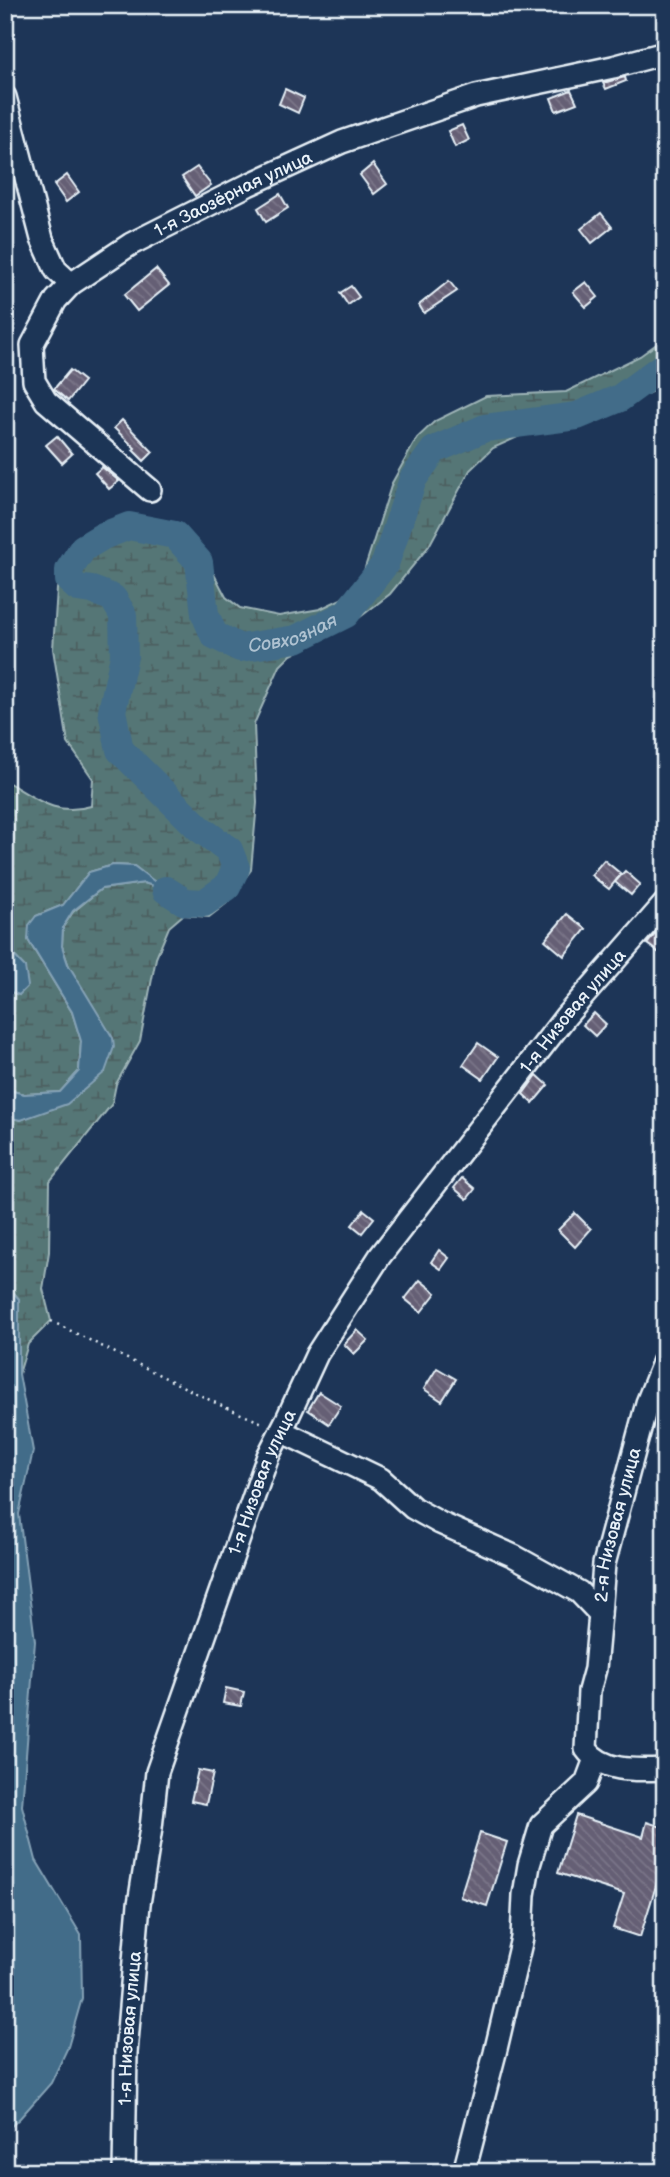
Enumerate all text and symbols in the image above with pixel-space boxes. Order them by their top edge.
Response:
street label: 1-я Заозёрная улица [150,146,316,241]
water label: Совхозная [246,609,342,658]
street label: 1-я Низовая улица [515,945,630,1077]
street label: 1-я Низовая улица [224,1406,300,1558]
street label: 2-я Низовая улица [590,1445,645,1603]
street label: 1-я Низовая улица [115,1950,145,2106]

